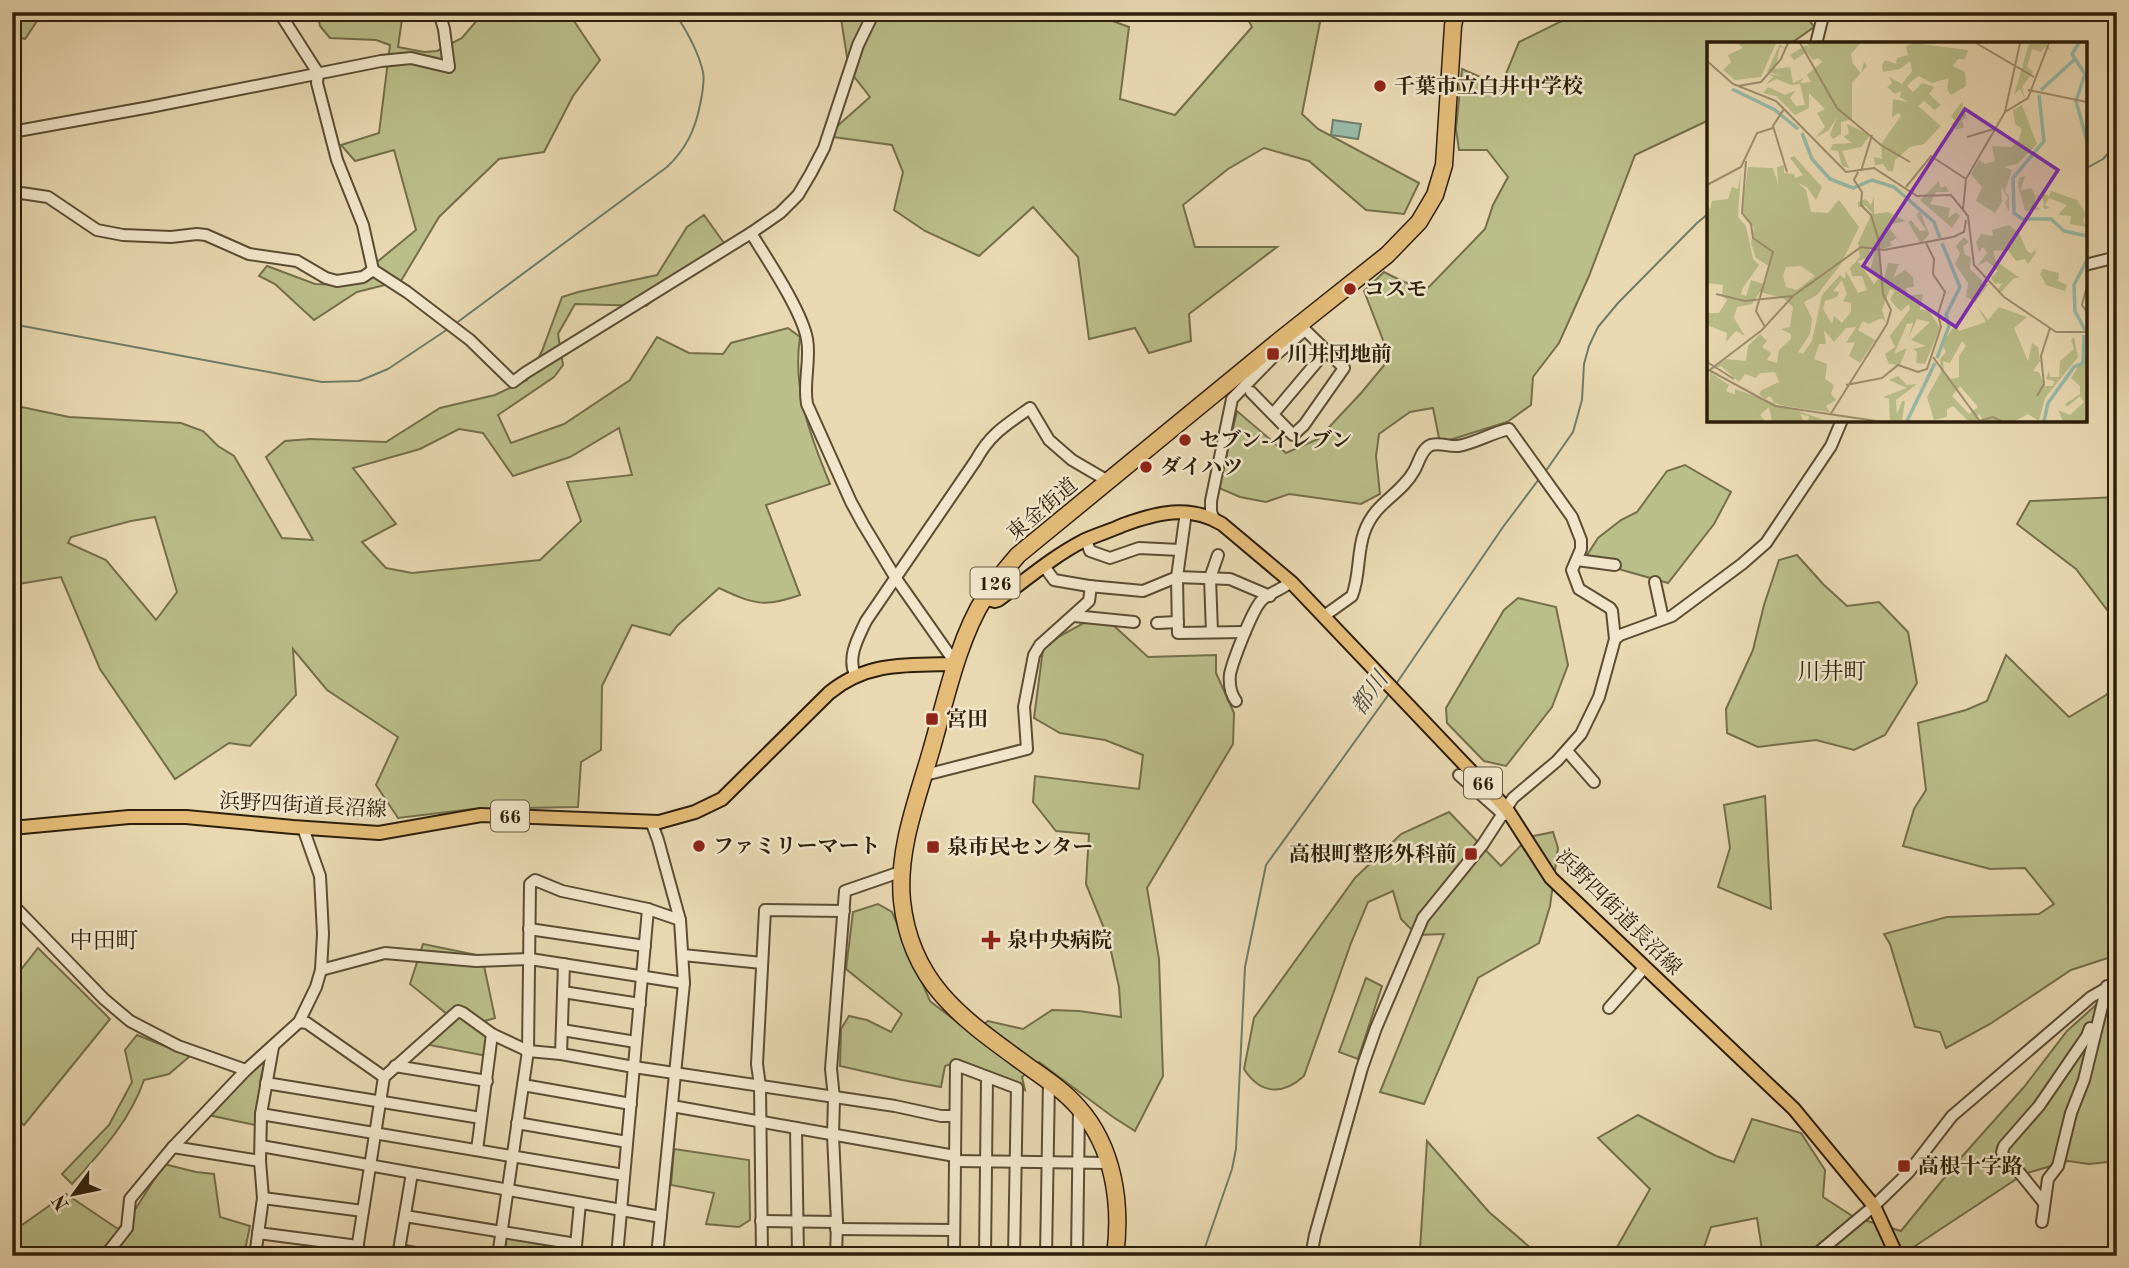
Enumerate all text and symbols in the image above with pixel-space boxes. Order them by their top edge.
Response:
inset map [1707,42,2087,422]
place label: 千葉市立白井中学校 [1394,75,1583,98]
marker: 千葉市立白井中学校 [1372,78,1388,94]
place label: コスモ [1364,280,1427,301]
marker: コスモ [1342,281,1358,297]
place label: 川井団地前 [1287,343,1392,366]
marker: 川井団地前 [1265,346,1281,362]
place label: セブン-イレブン [1199,429,1352,452]
marker: セブン-イレブン [1177,432,1193,448]
place label: ダイハツ [1160,456,1243,479]
marker: ダイハツ [1138,459,1154,475]
street label: 東金街道 [1003,474,1082,545]
road number: 126 [970,568,1020,598]
district label: 川井町 [1798,659,1867,684]
water label: 都川 [1346,665,1395,719]
place label: 宮田 [946,708,988,731]
marker: 宮田 [924,711,940,727]
road number: 66 [1464,768,1502,798]
street label: 浜野四街道長沼線 [218,790,387,821]
road number: 66 [491,800,529,832]
place label: ファミリーマート [713,836,881,858]
place label: 泉市民センター [947,836,1093,859]
marker: ファミリーマート [691,838,707,854]
marker: 泉市民センター [925,839,941,855]
place label: 高根町整形外科前 [1289,843,1457,866]
street label: 浜野四街道長沼線 [1551,845,1686,980]
marker: 高根町整形外科前 [1463,846,1479,862]
district label: 中田町 [70,928,139,953]
place label: 泉中央病院 [1007,929,1112,952]
marker: 泉中央病院 [981,930,1001,950]
place label: 高根十字路 [1918,1155,2023,1178]
marker: 高根十字路 [1896,1158,1912,1174]
north arrow [38,1160,108,1230]
text: N [50,1190,74,1213]

